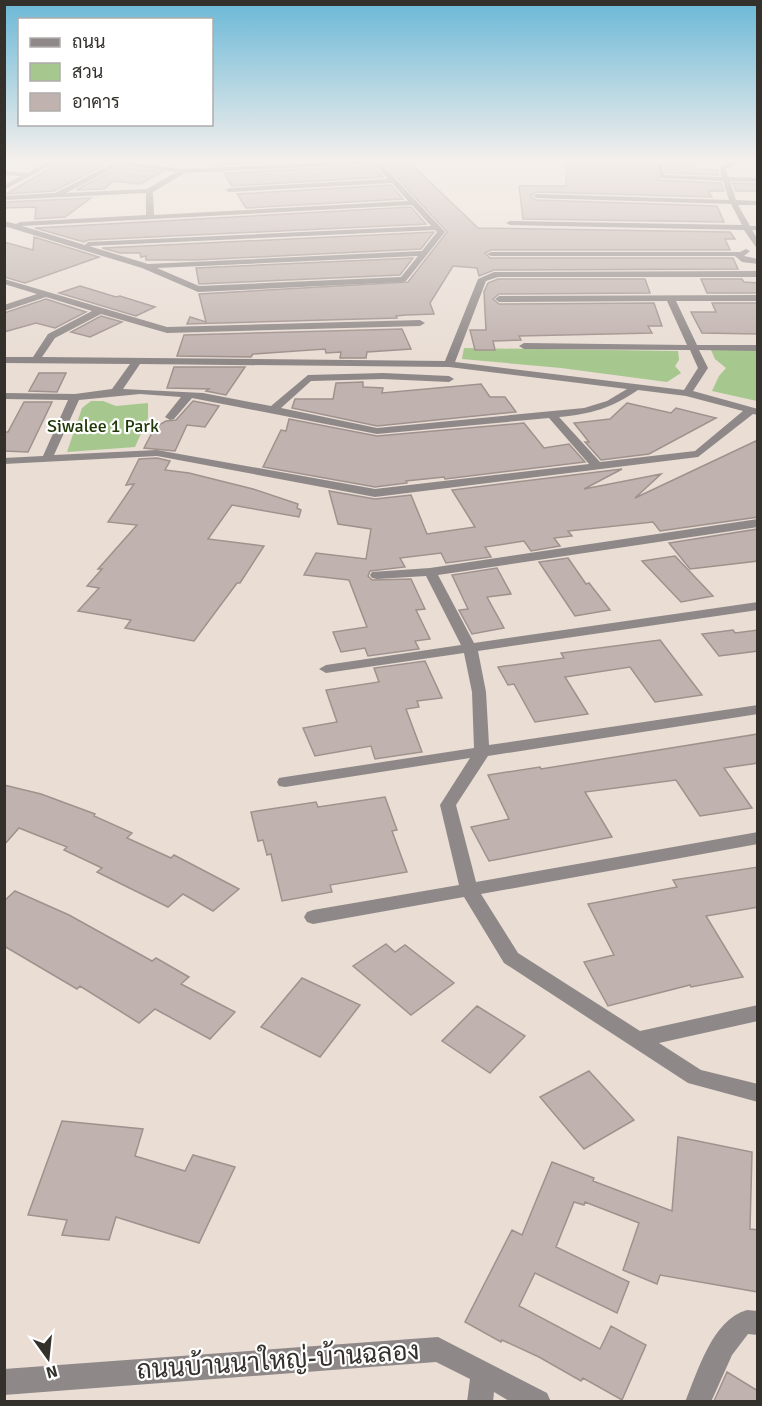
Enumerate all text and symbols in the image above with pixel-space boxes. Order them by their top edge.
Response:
legend [18,18,213,126]
text: ถนน [72,31,105,53]
text: สวน [72,61,103,83]
text: อาคาร [72,91,120,113]
park label: Siwalee 1 Park [47,415,159,437]
north arrow [18,1328,78,1388]
street label: ถนนบ้านนาใหญ่-บ้านฉลอง [136,1334,420,1387]
text: N [44,1360,60,1383]

